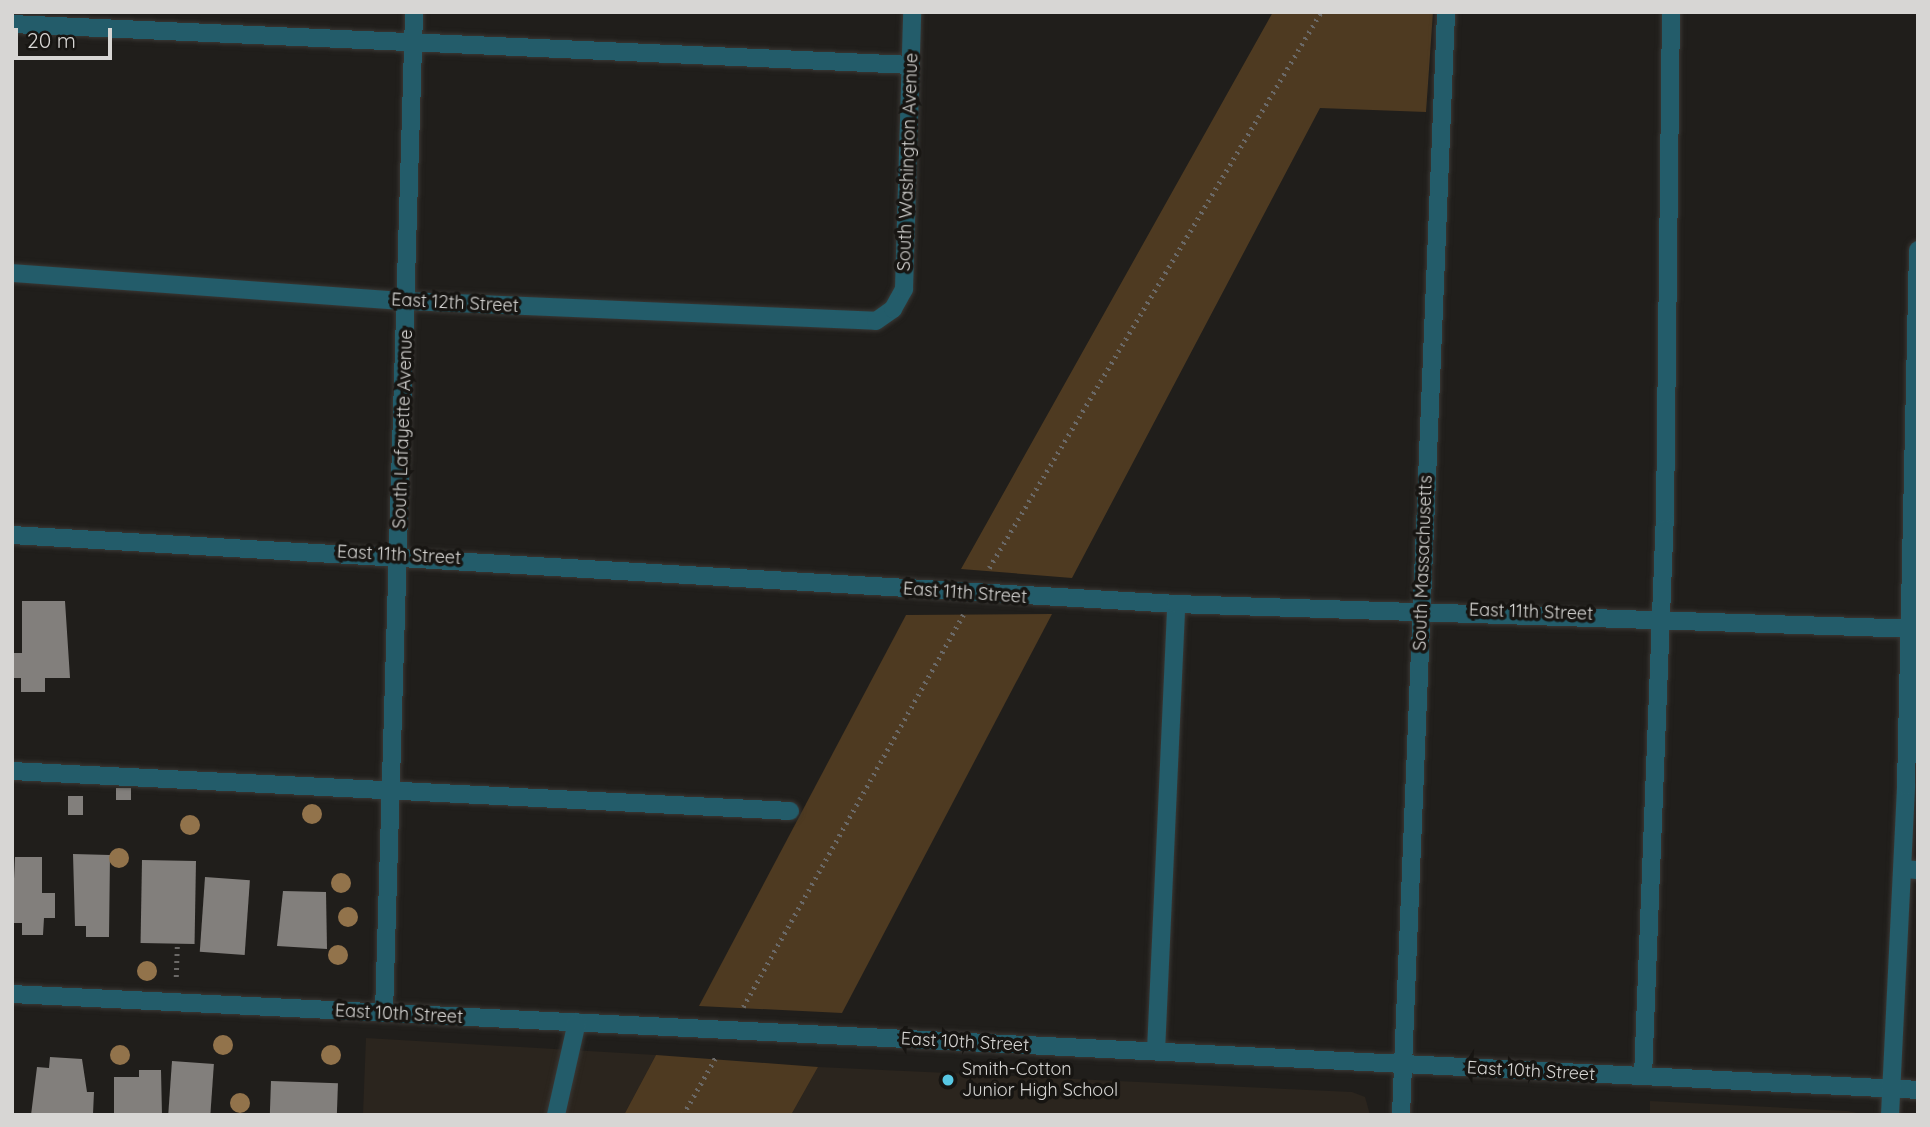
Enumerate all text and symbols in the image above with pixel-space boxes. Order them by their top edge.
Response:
scale bar [18,14,116,58]
text: 20 m [27,27,76,53]
street label: South Washington Avenue [893,52,923,272]
street label: East 12th Street [391,289,519,317]
street label: South Lafayette Avenue [389,329,417,529]
street label: South Massachusetts [1409,475,1437,651]
street label: East 11th Street [336,541,462,569]
street label: East 11th Street [902,578,1028,608]
street label: East 11th Street [1468,599,1594,625]
street label: East 10th Street [334,1000,464,1028]
street label: East 10th Street [900,1028,1030,1056]
street label: East 10th Street [1466,1057,1596,1085]
place label: Smith-Cotton Junior High School [962,1059,1118,1102]
marker: Smith-Cotton Junior High School [940,1072,956,1088]

